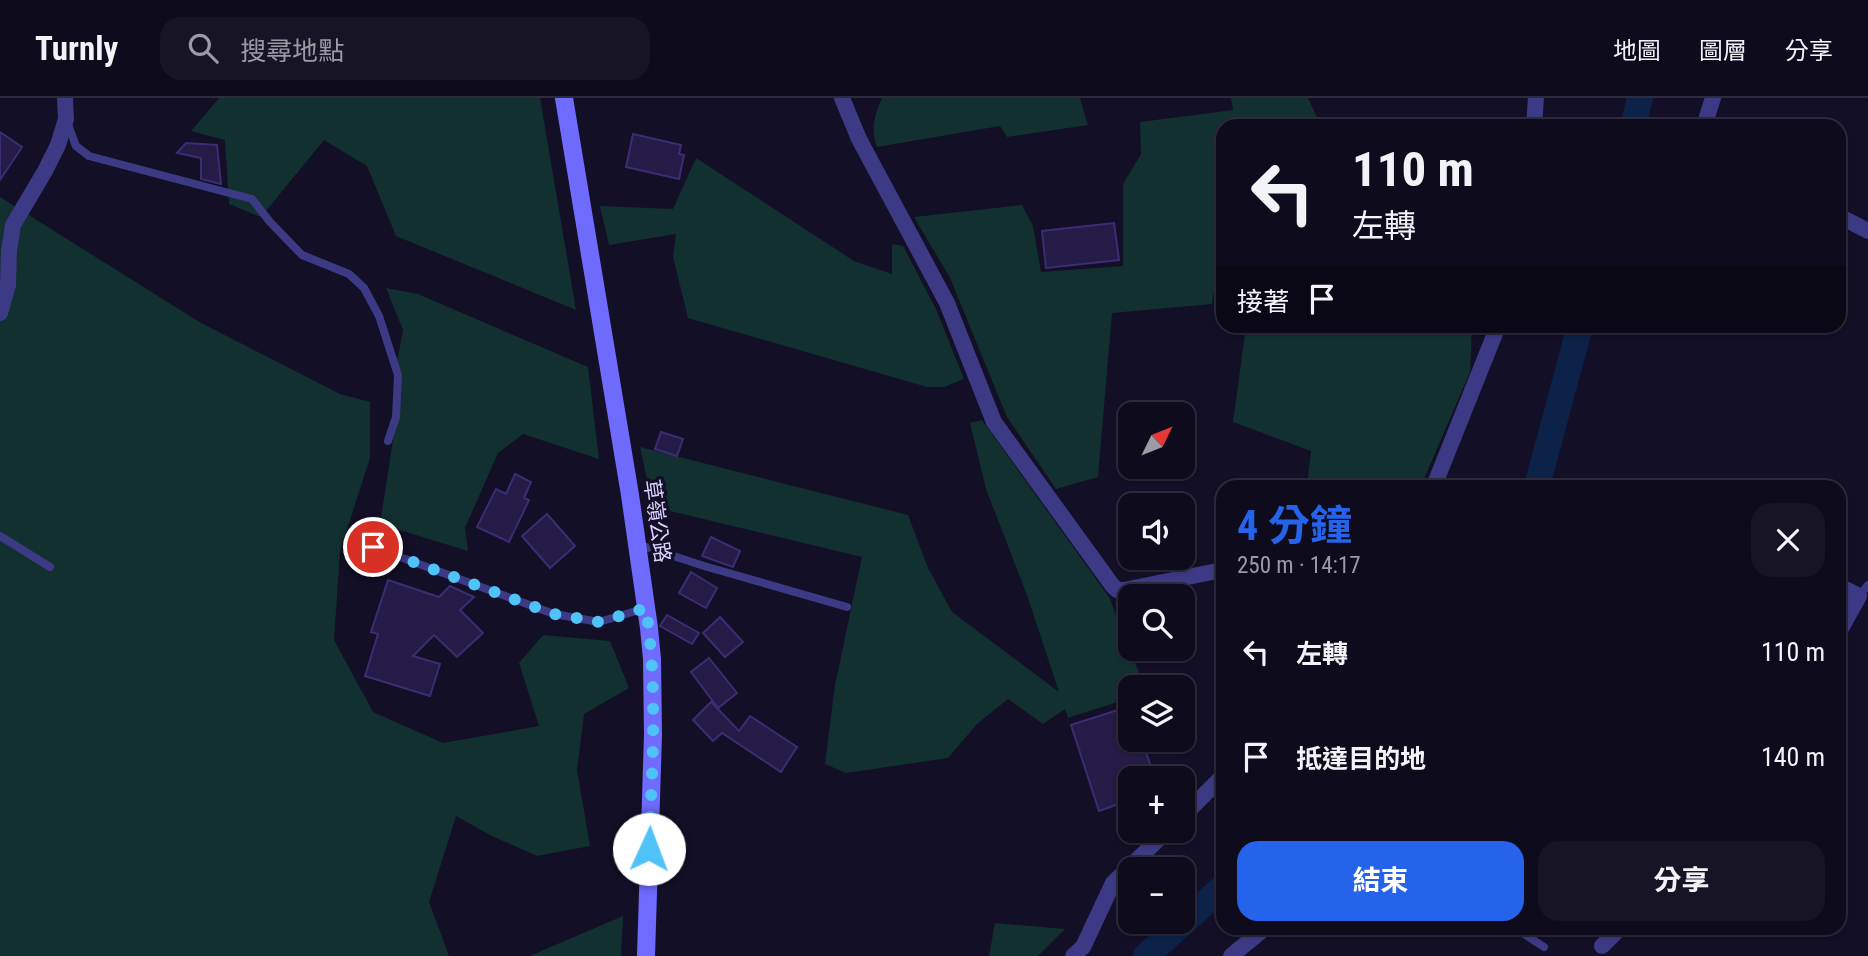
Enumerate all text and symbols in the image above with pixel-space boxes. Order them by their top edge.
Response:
search box [160,17,650,80]
text: Turnly [35,29,118,68]
icon: search [184,29,222,67]
text: 搜尋地點 [240,36,344,66]
text: 地圖 [1613,37,1661,65]
text: 圖層 [1699,37,1747,65]
text: 分享 [1785,37,1833,65]
text: 110 m [1352,141,1474,198]
icon: left [1237,147,1328,238]
text: 左轉 [1352,207,1416,245]
icon: arrive [1303,280,1341,318]
text: 接著 [1237,287,1289,317]
north arrow [1118,402,1195,480]
map controls [1118,402,1195,934]
street label: 草嶺公路 [639,478,675,564]
button: sound [1118,493,1195,570]
text: 4 分鐘 [1237,501,1352,550]
button: close [1751,503,1825,577]
pin [343,517,403,577]
icon: arrive [354,528,392,566]
text: 250 m · 14:17 [1237,552,1361,579]
button: search [1118,584,1195,661]
icon: left [1237,633,1275,671]
text: 110 m [1761,637,1825,667]
text: 左轉 [1296,639,1348,669]
button: layers [1118,675,1195,752]
icon: arrive [1237,738,1275,776]
text: 140 m [1761,742,1825,772]
text: 抵達目的地 [1296,744,1426,774]
button: + [1118,766,1195,843]
position arrow [612,812,686,886]
button: 結束 [1237,841,1524,921]
button: 分享 [1538,841,1825,921]
button: − [1118,857,1195,934]

